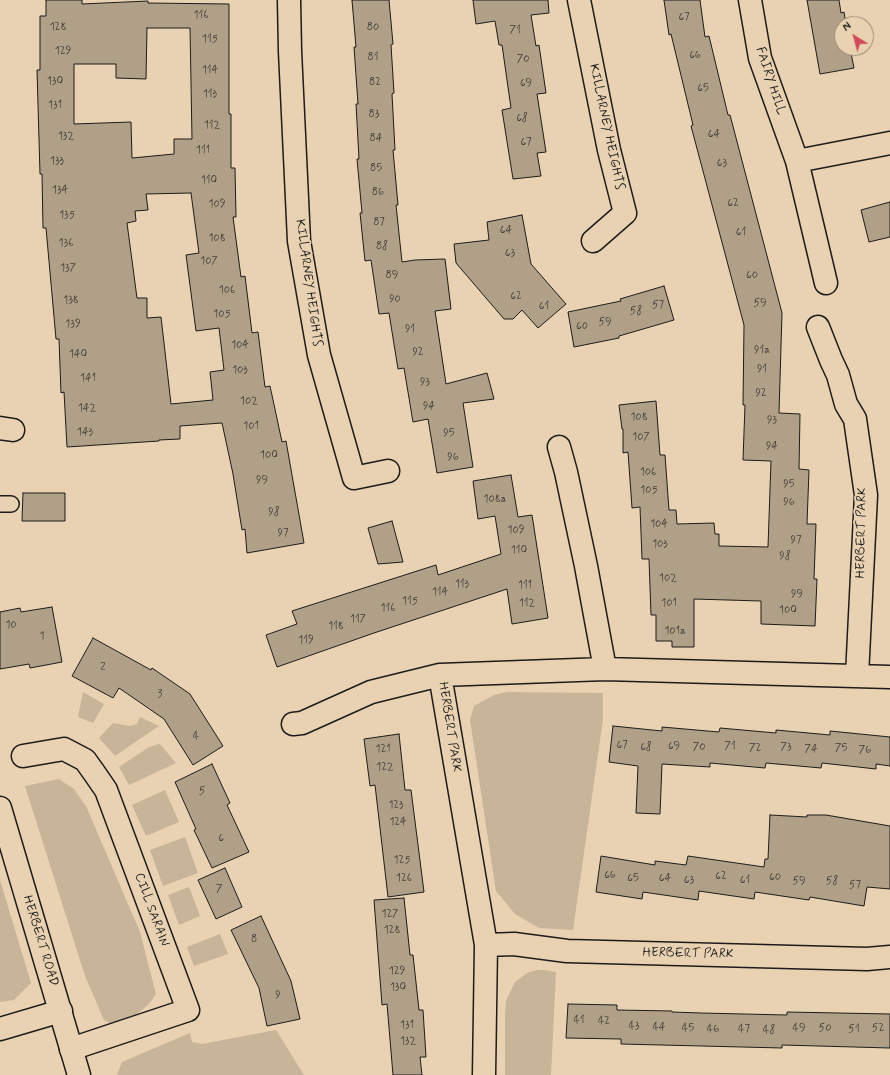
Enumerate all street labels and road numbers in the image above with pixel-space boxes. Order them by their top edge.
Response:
street label: FAIRY HILL [752,45,788,117]
street label: KILLARNEY HEIGHTS [585,63,627,191]
street label: KILLARNEY HEIGHTS [291,218,325,348]
street label: HERBERT PARK [853,487,871,579]
street label: HERBERT PARK [434,681,464,773]
street label: CILL SARAIN [130,871,172,949]
street label: HERBERT ROAD [19,894,61,988]
street label: HERBERT PARK [642,945,734,963]

